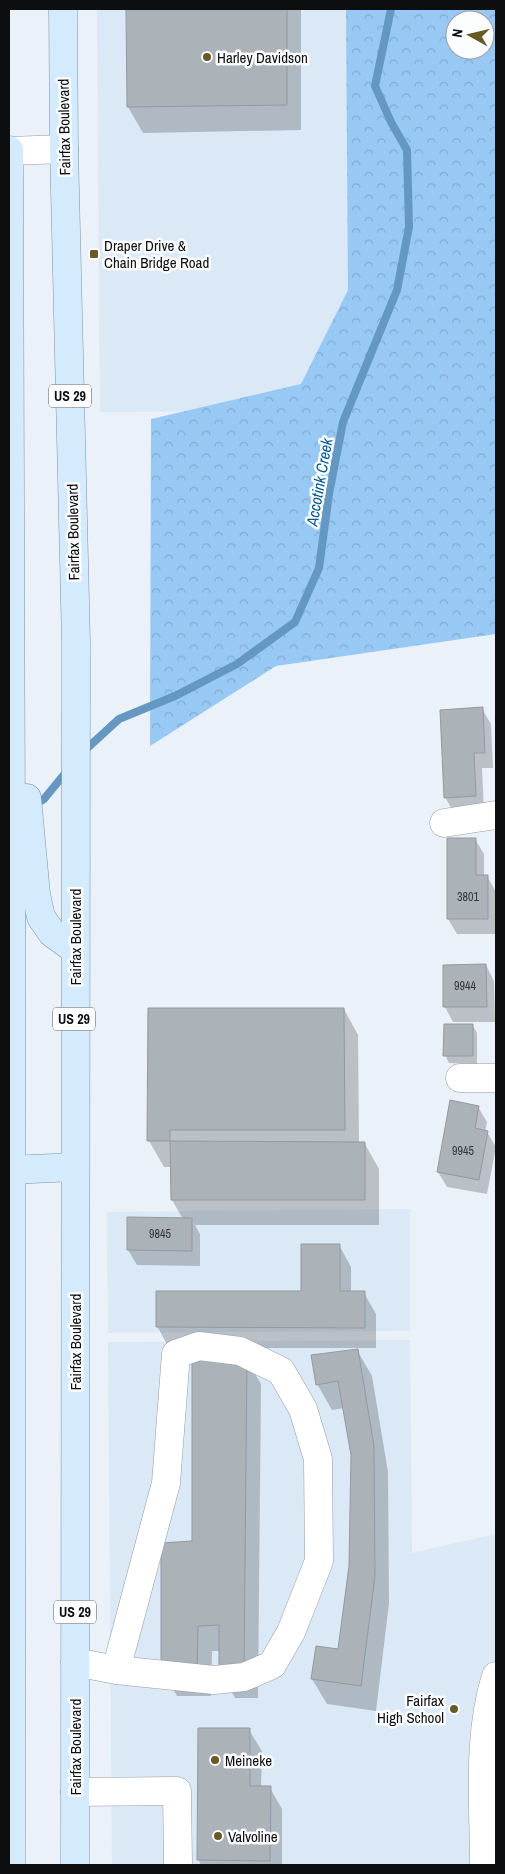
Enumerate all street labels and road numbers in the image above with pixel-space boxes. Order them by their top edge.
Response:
street label: Fairfax Boulevard [53,79,75,175]
road number: US 29 [49,384,91,408]
street label: Fairfax Boulevard [62,484,84,580]
street label: Fairfax Boulevard [65,889,86,985]
road number: US 29 [53,1008,95,1030]
street label: Fairfax Boulevard [65,1294,86,1390]
road number: US 29 [54,1600,96,1624]
street label: Fairfax Boulevard [65,1699,86,1795]

